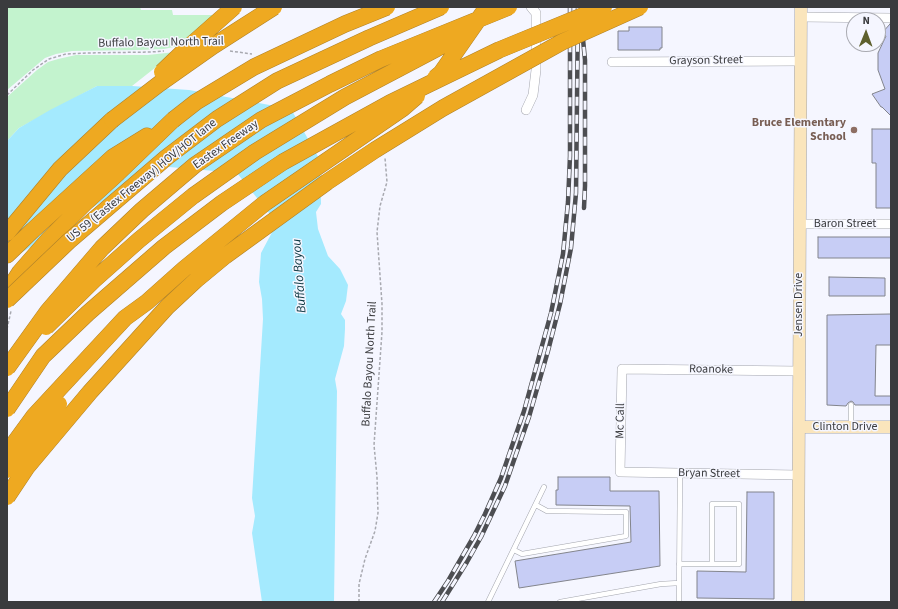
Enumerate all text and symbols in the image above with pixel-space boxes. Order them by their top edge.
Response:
north arrow [846,12,886,52]
text: N [862,13,870,28]
street label: Buffalo Bayou North Trail [98,35,224,51]
street label: Grayson Street [669,53,743,69]
street label: US 59 (Eastex Freeway) HOV/HOT lane [64,116,220,246]
place label: Bruce Elementary School [752,116,846,144]
street label: Eastex Freeway [191,117,261,173]
marker: Bruce Elementary School [849,125,859,135]
street label: Baron Street [814,217,876,231]
water label: Buffalo Bayou [290,238,310,314]
street label: Jensen Drive [792,273,806,337]
street label: Buffalo Bayou North Trail [360,301,380,427]
street label: Roanoke [689,362,733,378]
street label: Mc Call [613,403,629,439]
street label: Clinton Drive [813,420,877,434]
street label: Bryan Street [678,466,740,482]

